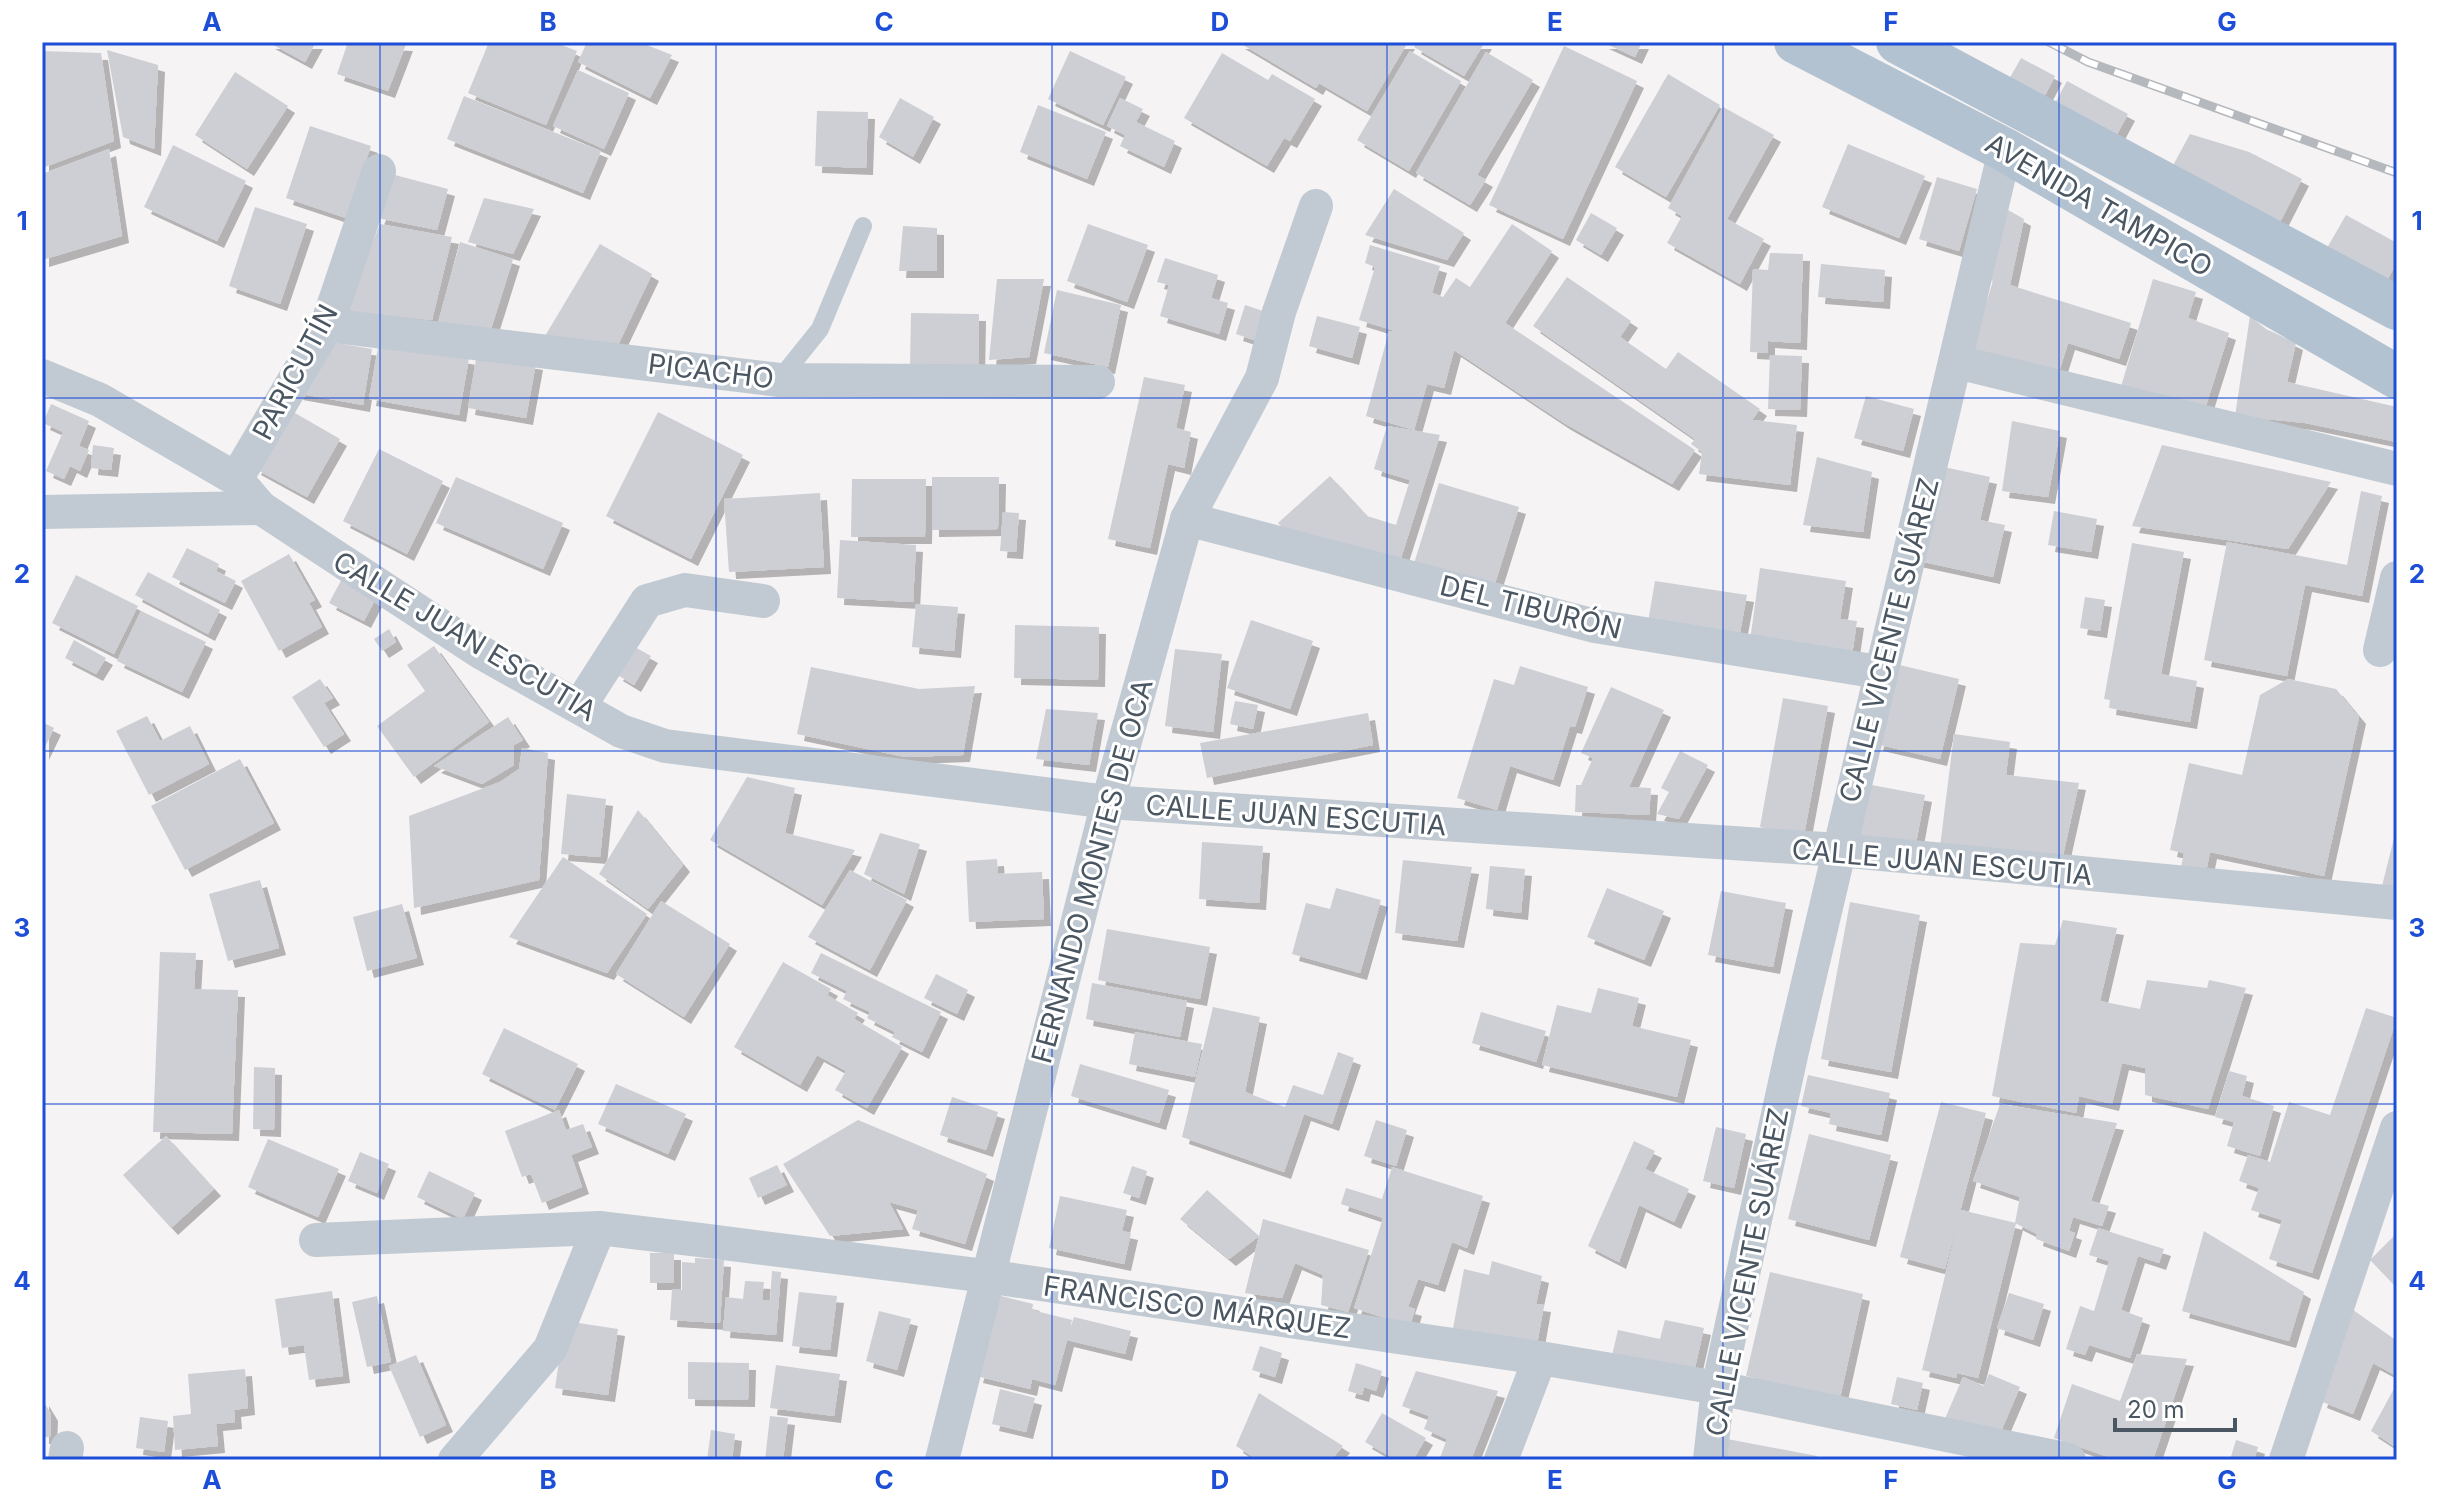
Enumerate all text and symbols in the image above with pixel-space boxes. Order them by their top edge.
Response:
text: A [202,6,222,37]
text: B [539,6,557,37]
text: C [874,6,894,37]
text: D [1211,6,1229,37]
text: E [1547,6,1563,37]
text: F [1883,6,1899,37]
text: G [2217,6,2237,37]
street label: AVENIDA TAMPICO [1980,126,2218,284]
text: 1 [16,205,28,236]
text: 1 [2411,205,2423,236]
street label: PARICUTÍN [244,298,345,446]
street label: PICACHO [646,346,776,396]
street label: CALLE VICENTE SUÁREZ [1831,474,1946,806]
street label: CALLE JUAN ESCUTIA [327,544,603,728]
text: 2 [14,558,30,589]
text: 2 [2409,558,2425,589]
street label: DEL TIBURÓN [1437,568,1625,646]
street label: FERNANDO MONTES DE OCA [1024,675,1160,1067]
street label: CALLE JUAN ESCUTIA [1145,788,1447,842]
street label: CALLE JUAN ESCUTIA [1791,832,2093,892]
text: 3 [14,912,30,943]
text: 3 [2409,912,2425,943]
street label: CALLE VICENTE SUÁREZ [1698,1105,1796,1439]
text: 4 [13,1265,31,1296]
text: 4 [2408,1265,2426,1296]
street label: FRANCISCO MÁRQUEZ [1041,1268,1353,1345]
scale bar [2115,1382,2235,1432]
text: 20 m [2127,1395,2185,1424]
text: A [202,1464,222,1495]
text: B [539,1464,557,1495]
text: C [874,1464,894,1495]
text: D [1211,1464,1229,1495]
text: E [1547,1464,1563,1495]
text: F [1883,1464,1899,1495]
text: G [2217,1464,2237,1495]

